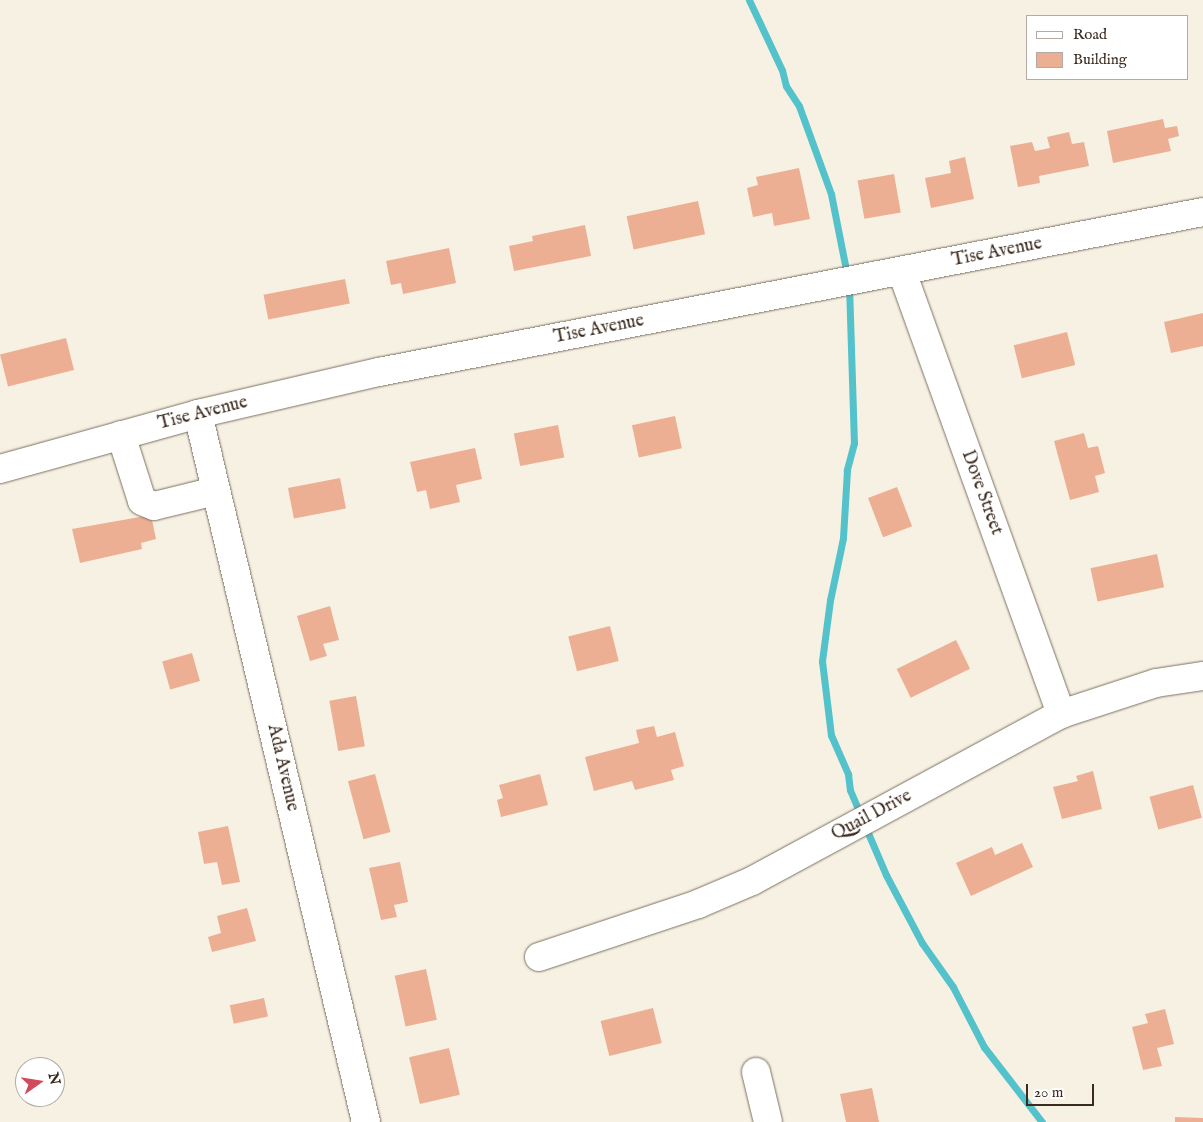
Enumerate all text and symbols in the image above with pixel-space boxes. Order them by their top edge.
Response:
legend [1026,15,1188,80]
text: Road [1073,25,1107,44]
text: Building [1073,50,1127,69]
street label: Tise Avenue [950,234,1044,272]
street label: Tise Avenue [552,311,646,349]
street label: Tise Avenue [156,392,250,436]
street label: Dove Street [956,448,1006,538]
street label: Ada Avenue [262,722,302,814]
street label: Quail Drive [828,786,916,846]
north arrow [15,1057,65,1107]
text: N [44,1071,64,1087]
scale bar [1028,1074,1096,1106]
text: 20 m [1034,1083,1063,1102]

